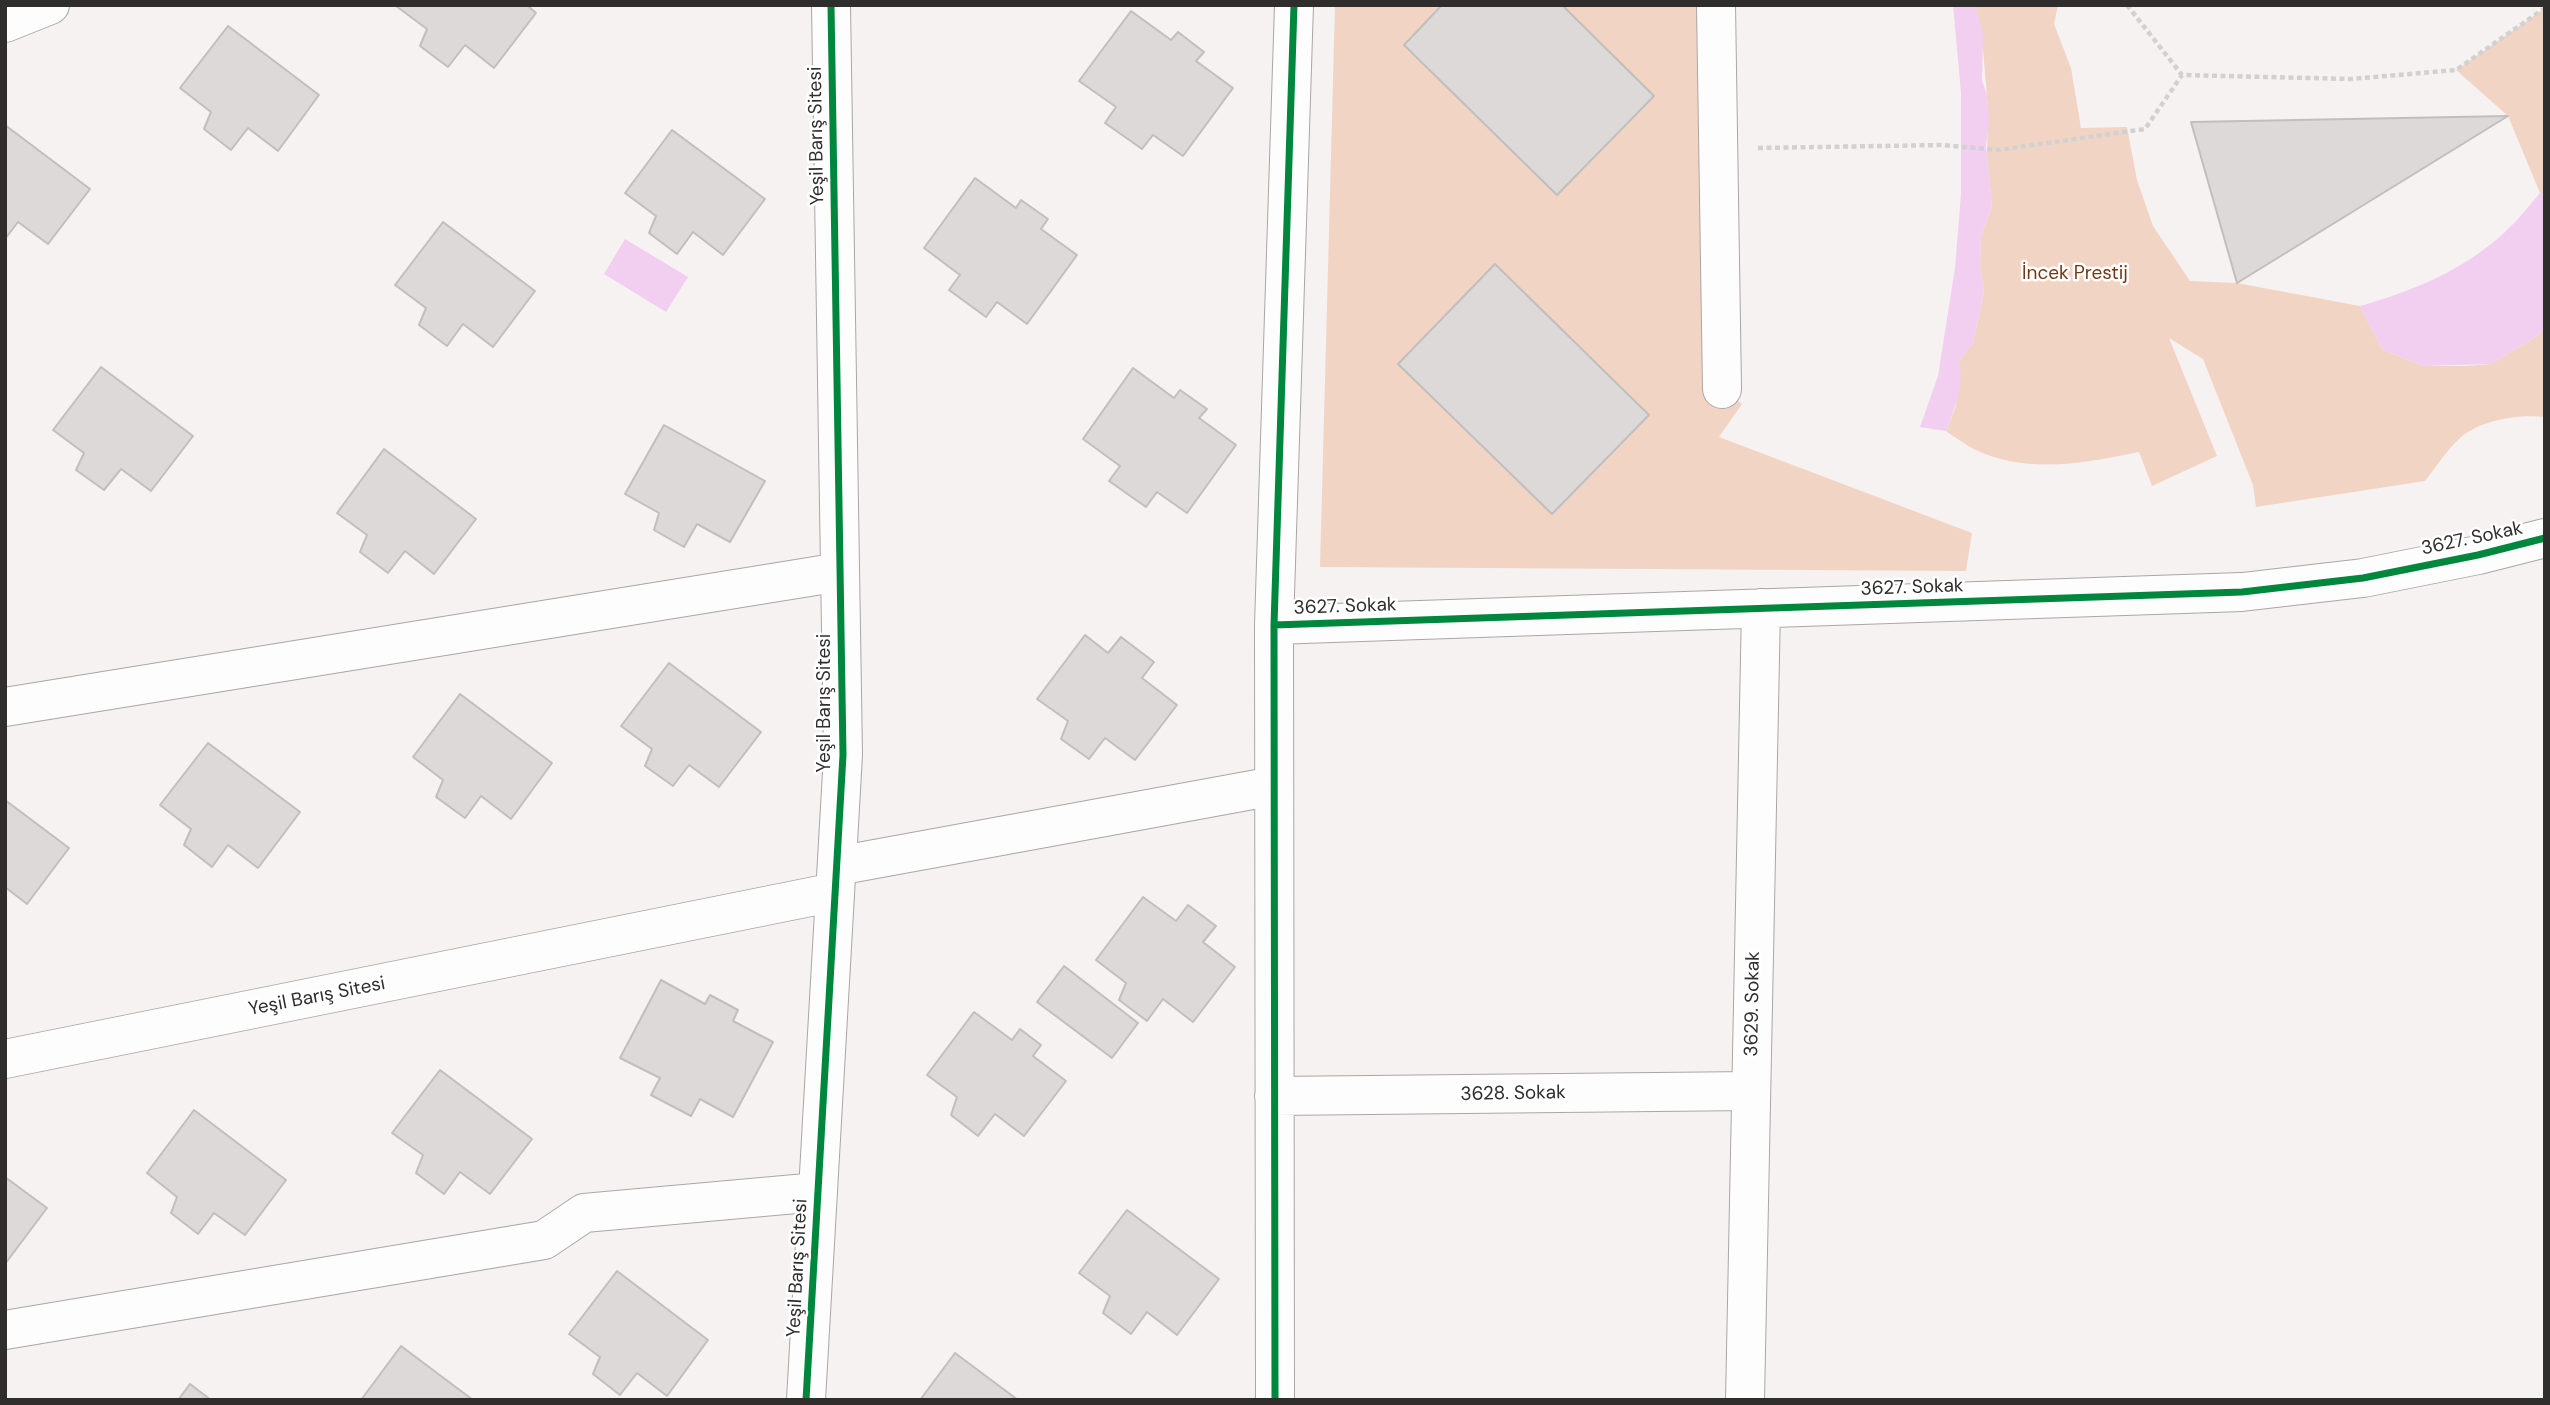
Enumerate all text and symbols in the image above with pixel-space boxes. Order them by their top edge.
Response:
street label: Yeşil Barış Sitesi [804,66,830,206]
park label: İncek Prestij [2022,263,2128,285]
street label: 3627. Sokak [2419,517,2525,561]
street label: 3627. Sokak [1860,575,1964,601]
street label: 3627. Sokak [1293,594,1397,620]
street label: Yeşil Barış Sitesi [814,634,836,772]
street label: 3629. Sokak [1741,951,1765,1057]
street label: Yeşil Barış Sitesi [247,973,387,1021]
street label: 3628. Sokak [1460,1082,1566,1106]
street label: Yeşil Barış Sitesi [783,1198,813,1338]

